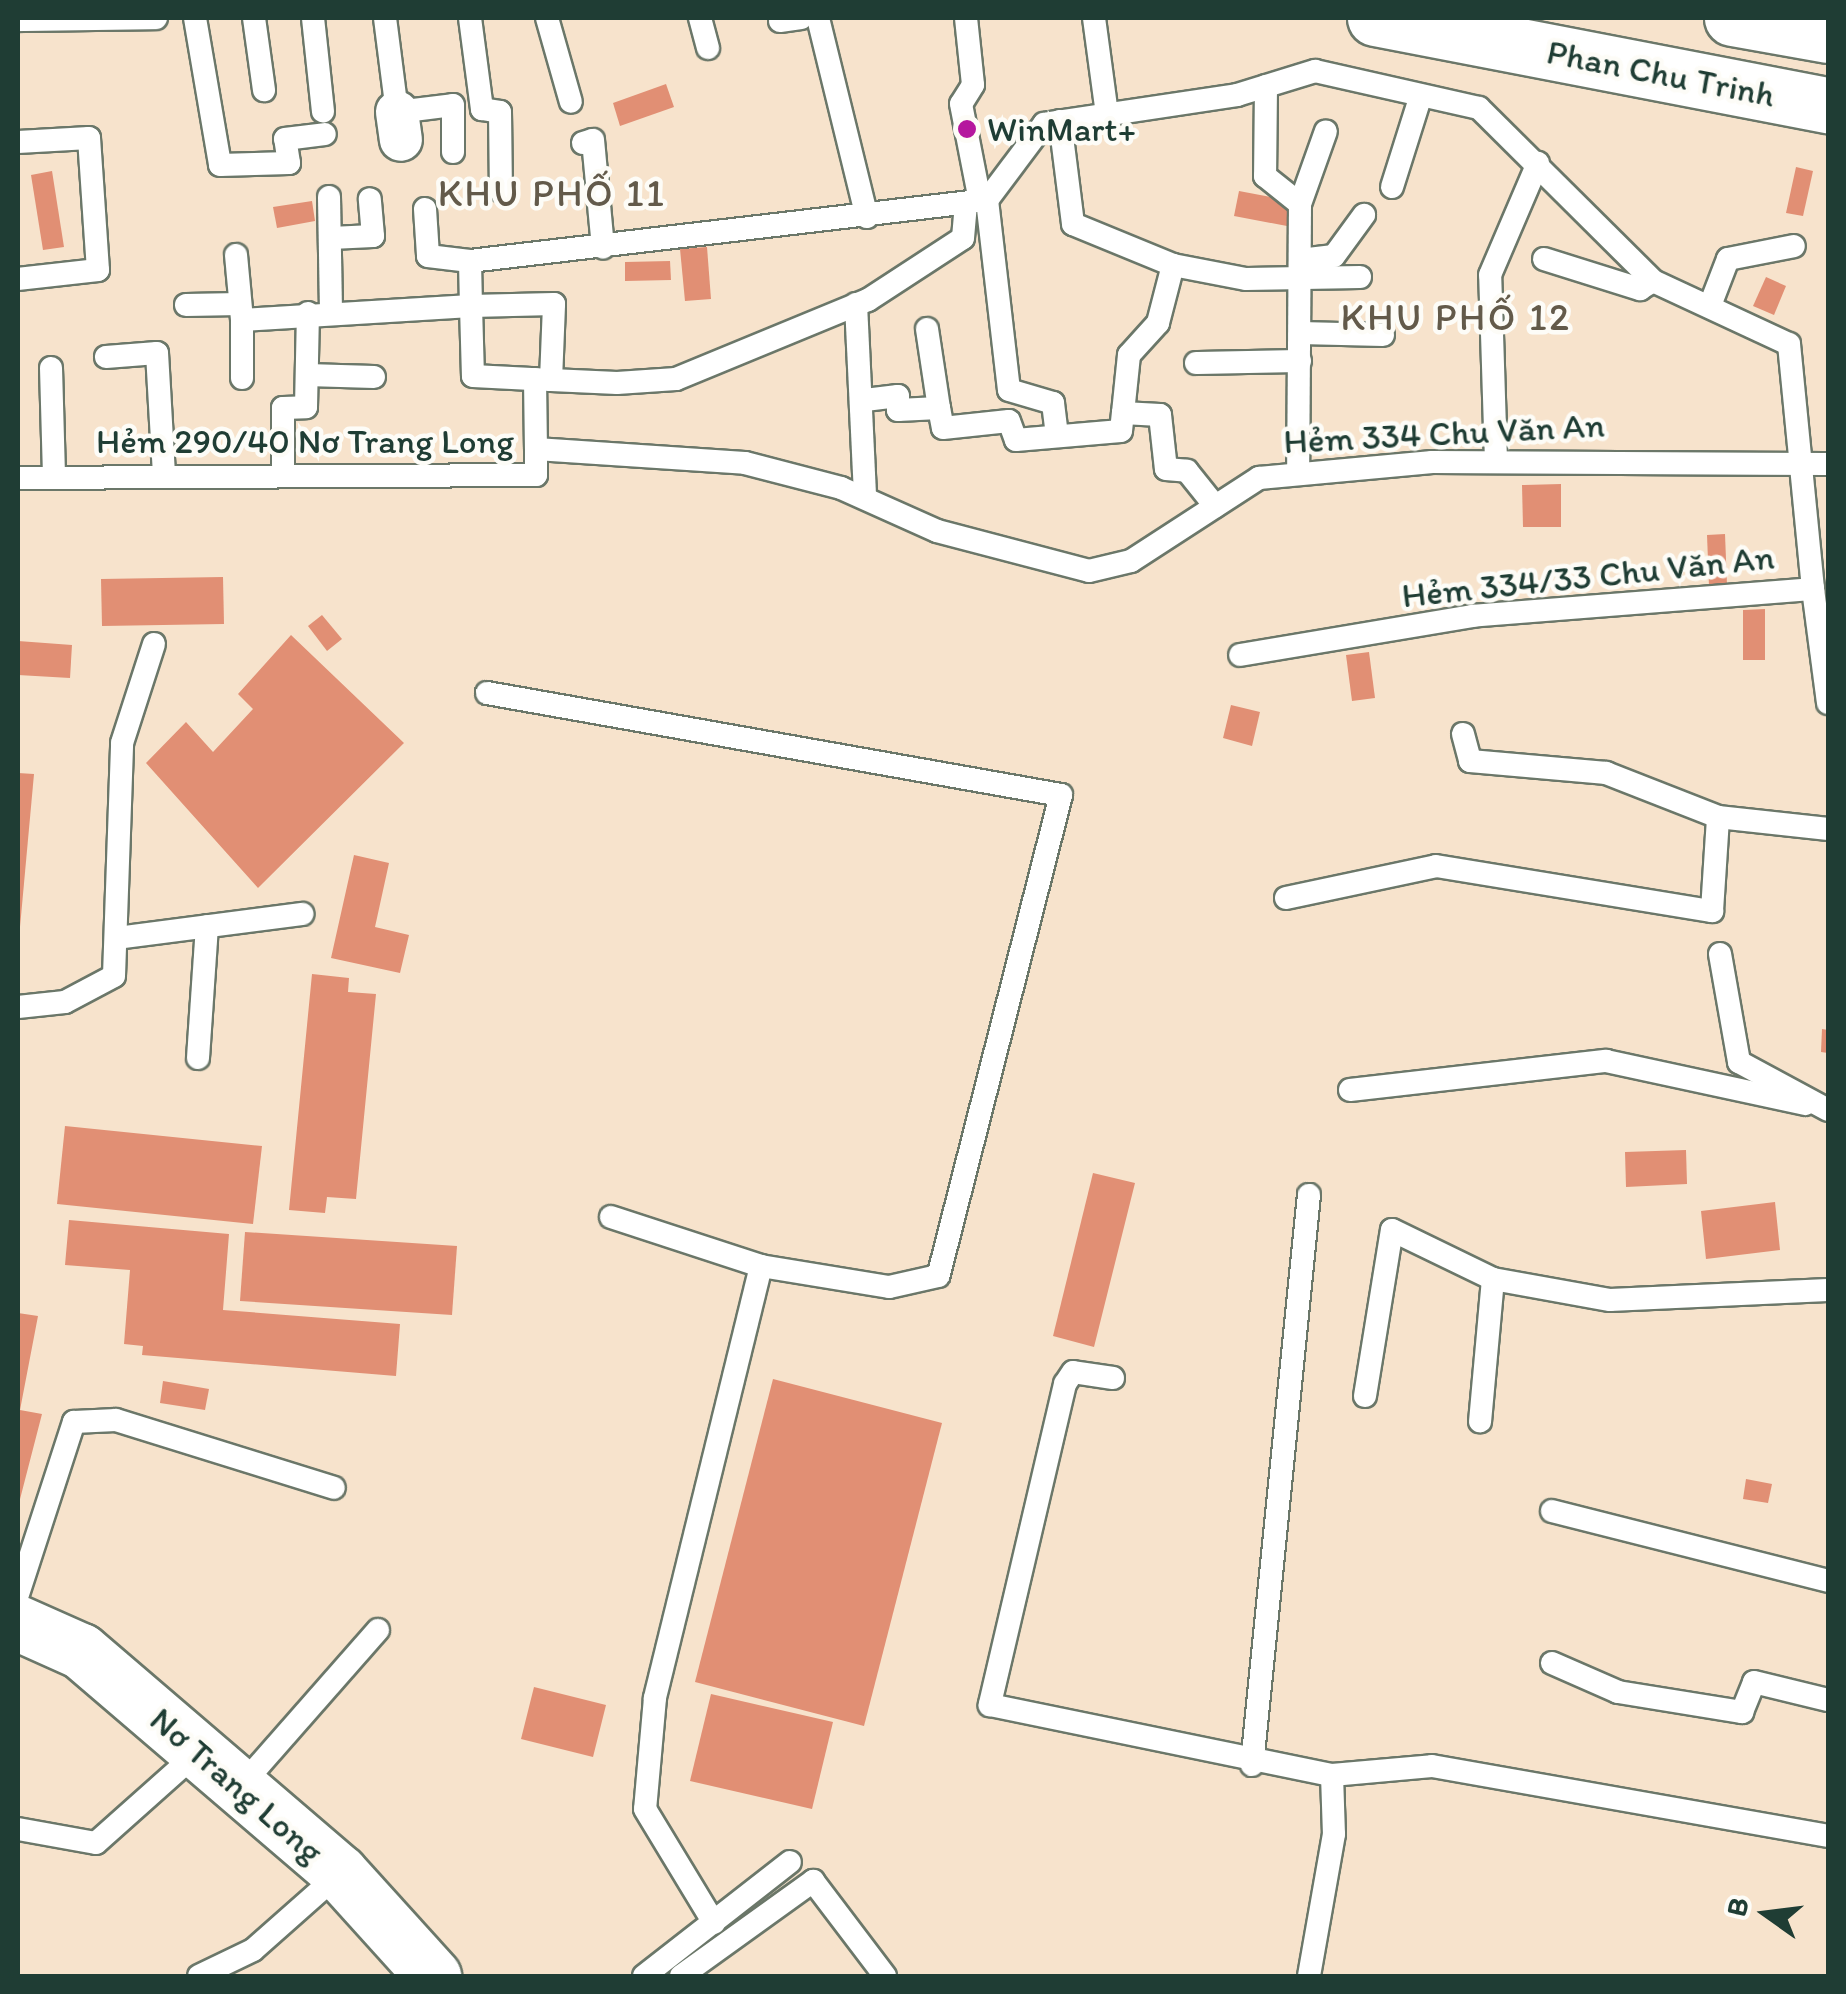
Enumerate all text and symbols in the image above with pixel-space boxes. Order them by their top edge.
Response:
street label: Phan Chu Trinh [1544,31,1778,115]
place label: WinMart+ [987,108,1136,150]
marker: WinMart+ [956,118,978,140]
district label: KHU PHỐ 11 [438,171,666,217]
district label: KHU PHỐ 12 [1340,295,1572,341]
street label: Hẻm 334 Chu Văn An [1283,404,1605,462]
street label: Hẻm 290/40 Nơ Trang Long [96,420,514,462]
street label: Hẻm 334/33 Chu Văn An [1400,536,1776,616]
street label: Nơ Trang Long [142,1698,332,1872]
north arrow [1716,1864,1816,1964]
text: B [1718,1894,1756,1920]

